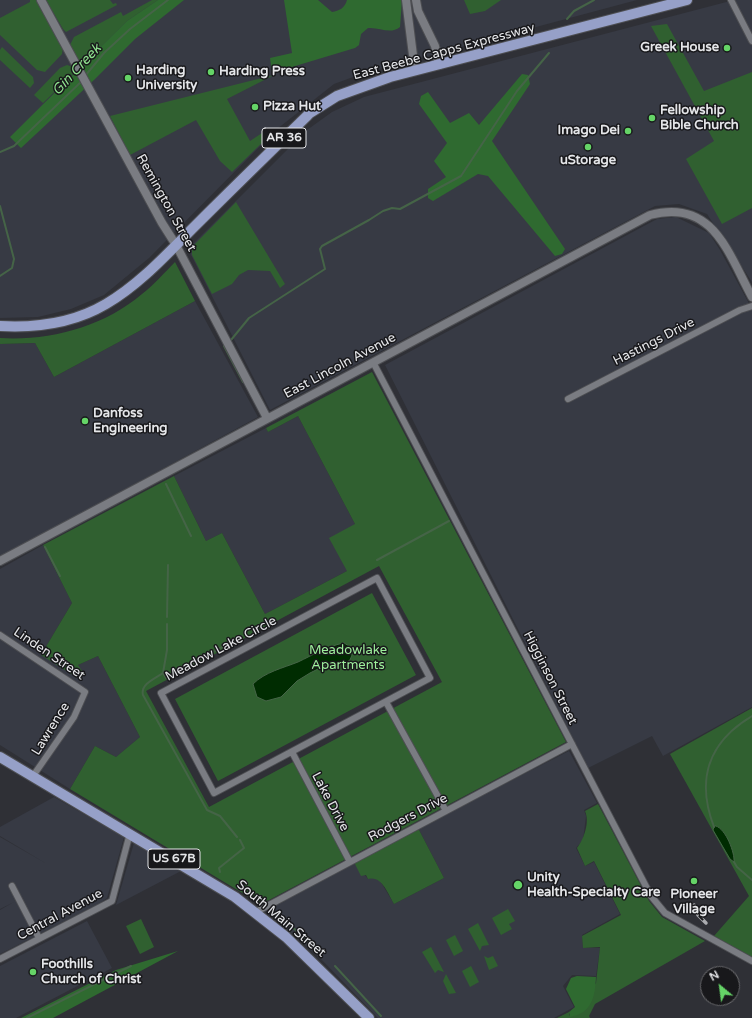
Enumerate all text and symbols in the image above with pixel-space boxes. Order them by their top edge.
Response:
street label: East Beebe Capps Expressway [351,20,537,84]
place label: Greek House [640,40,719,56]
water label: Gin Creek [49,41,105,99]
marker: Greek House [722,43,732,53]
place label: Harding University [136,63,197,94]
place label: Harding Press [219,64,305,80]
marker: Harding Press [206,67,216,77]
marker: Harding University [123,73,133,83]
place label: Pizza Hut [263,99,321,115]
marker: Pizza Hut [250,102,260,112]
place label: Fellowship Bible Church [660,103,739,134]
marker: Fellowship Bible Church [647,113,657,123]
place label: Imago Dei [558,123,620,139]
marker: Imago Dei [623,126,633,136]
road number: AR 36 [262,128,306,148]
marker: uStorage [583,142,593,152]
street label: Remington Street [133,151,199,255]
place label: uStorage [560,153,616,169]
street label: Hastings Drive [611,315,697,369]
street label: East Lincoln Avenue [281,330,399,402]
place label: Danfoss Engineering [93,406,168,437]
marker: Danfoss Engineering [80,416,90,426]
street label: Meadow Lake Circle [163,613,279,685]
street label: Linden Street [10,624,88,684]
street label: Higginson Street [520,629,580,727]
park label: Meadowlake Apartments [309,643,387,674]
street label: Lawrence [29,700,73,758]
street label: Lake Drive [308,770,352,834]
street label: Rodgers Drive [366,791,450,845]
road number: US 67B [148,849,200,869]
place label: Unity Health-Specialty Care [527,870,660,901]
marker: Pioneer Village [689,876,699,886]
street label: South Main Street [233,877,329,961]
marker: Unity Health-Specialty Care [512,879,524,891]
street label: Central Avenue [15,886,105,944]
place label: Pioneer Village [670,887,718,918]
place label: Foothills Church of Christ [41,957,141,988]
north arrow [700,966,740,1006]
marker: Foothills Church of Christ [28,967,38,977]
text: N [707,968,721,984]

